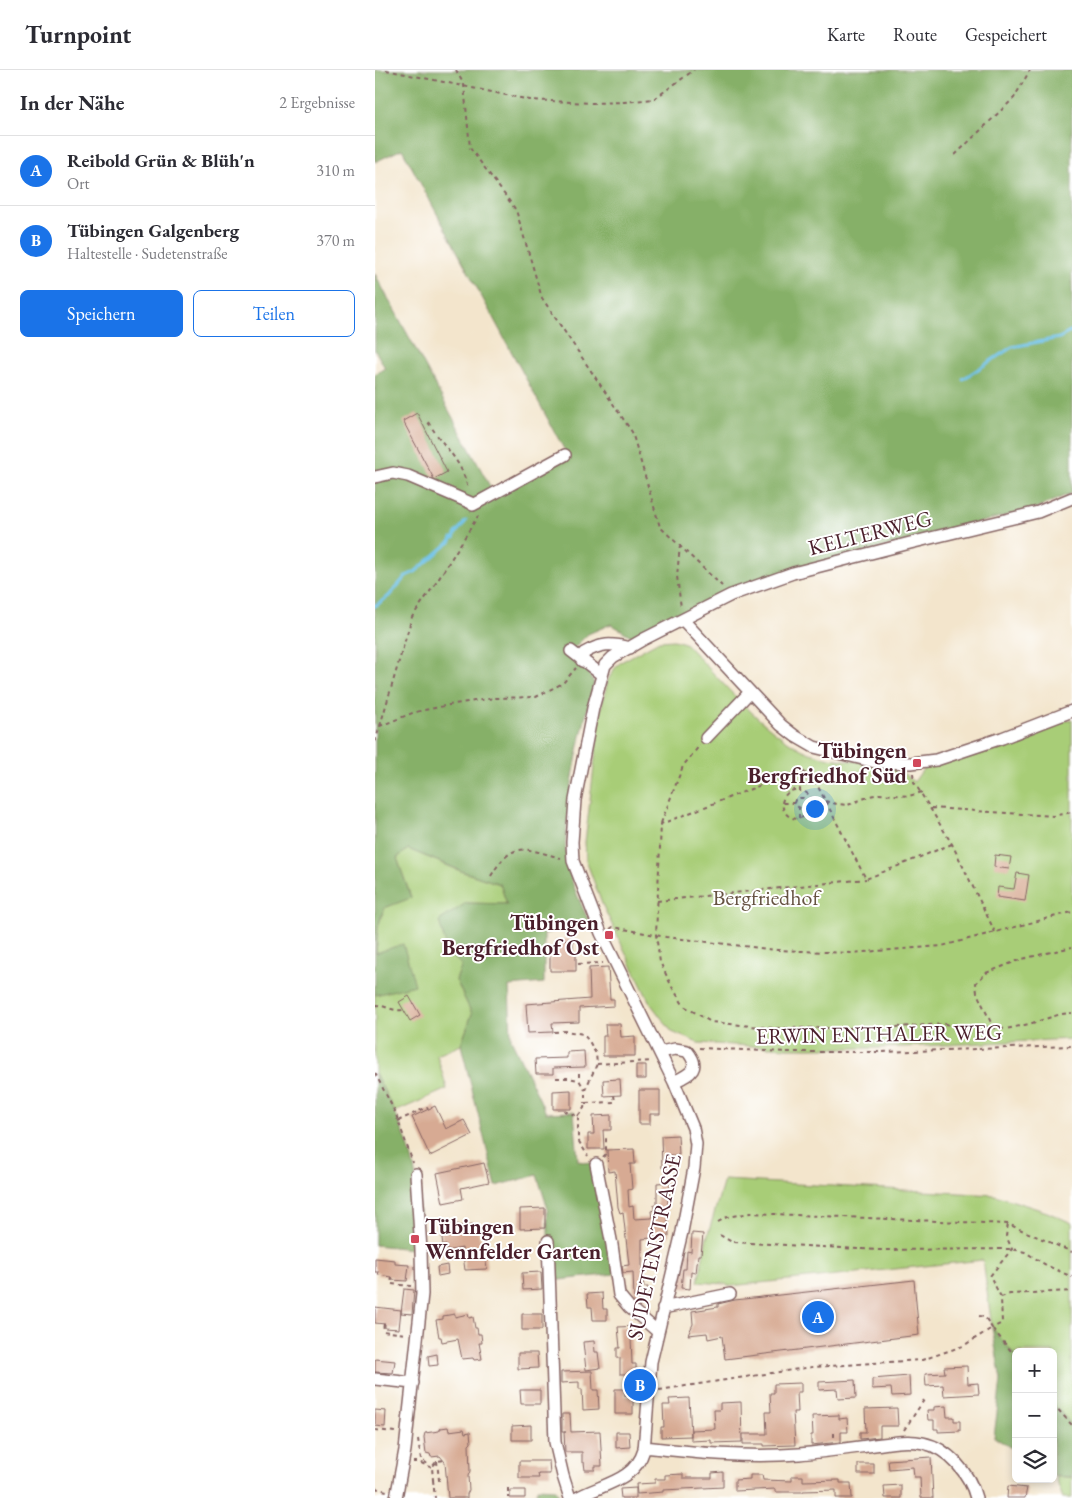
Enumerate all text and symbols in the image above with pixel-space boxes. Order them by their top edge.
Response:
text: Turnpoint [25,19,131,50]
text: Karte [827,23,865,46]
text: Route [893,23,937,46]
text: Gespeichert [965,23,1047,46]
text: In der Nähe [20,89,125,116]
text: 2 Ergebnisse [279,92,355,113]
text: Reibold Grün & Blüh'n [67,148,255,173]
text: A [30,160,42,181]
text: 310 m [316,160,355,181]
text: Ort [67,173,90,194]
text: Tübingen Galgenberg [67,218,239,243]
text: B [31,230,41,251]
text: 370 m [316,230,355,251]
text: Haltestelle · Sudetenstraße [67,243,228,264]
button: Speichern [20,290,183,337]
button: Teilen [193,290,355,337]
street label: KELTERWEG [805,504,935,562]
place label: Tübingen Bergfriedhof Süd [747,736,908,790]
marker: Tübingen Bergfriedhof Süd [911,757,923,769]
your location [802,796,828,822]
park label: Bergfriedhof [713,883,822,912]
place label: Tübingen Bergfriedhof Ost [442,908,600,962]
marker: Tübingen Bergfriedhof Ost [603,929,615,941]
street label: ERWIN ENTHALER WEG [755,1017,1003,1051]
street label: SUDETENSTRASSE [620,1151,688,1343]
place label: Tübingen Wennfelder Garten [425,1212,602,1266]
marker: Tübingen Wennfelder Garten [409,1233,421,1245]
pin: A [802,1298,834,1336]
map controls [1012,1348,1057,1483]
button: + [1012,1348,1057,1393]
pin: B [624,1366,656,1404]
button: − [1012,1393,1057,1438]
button: layers [1012,1438,1057,1483]

